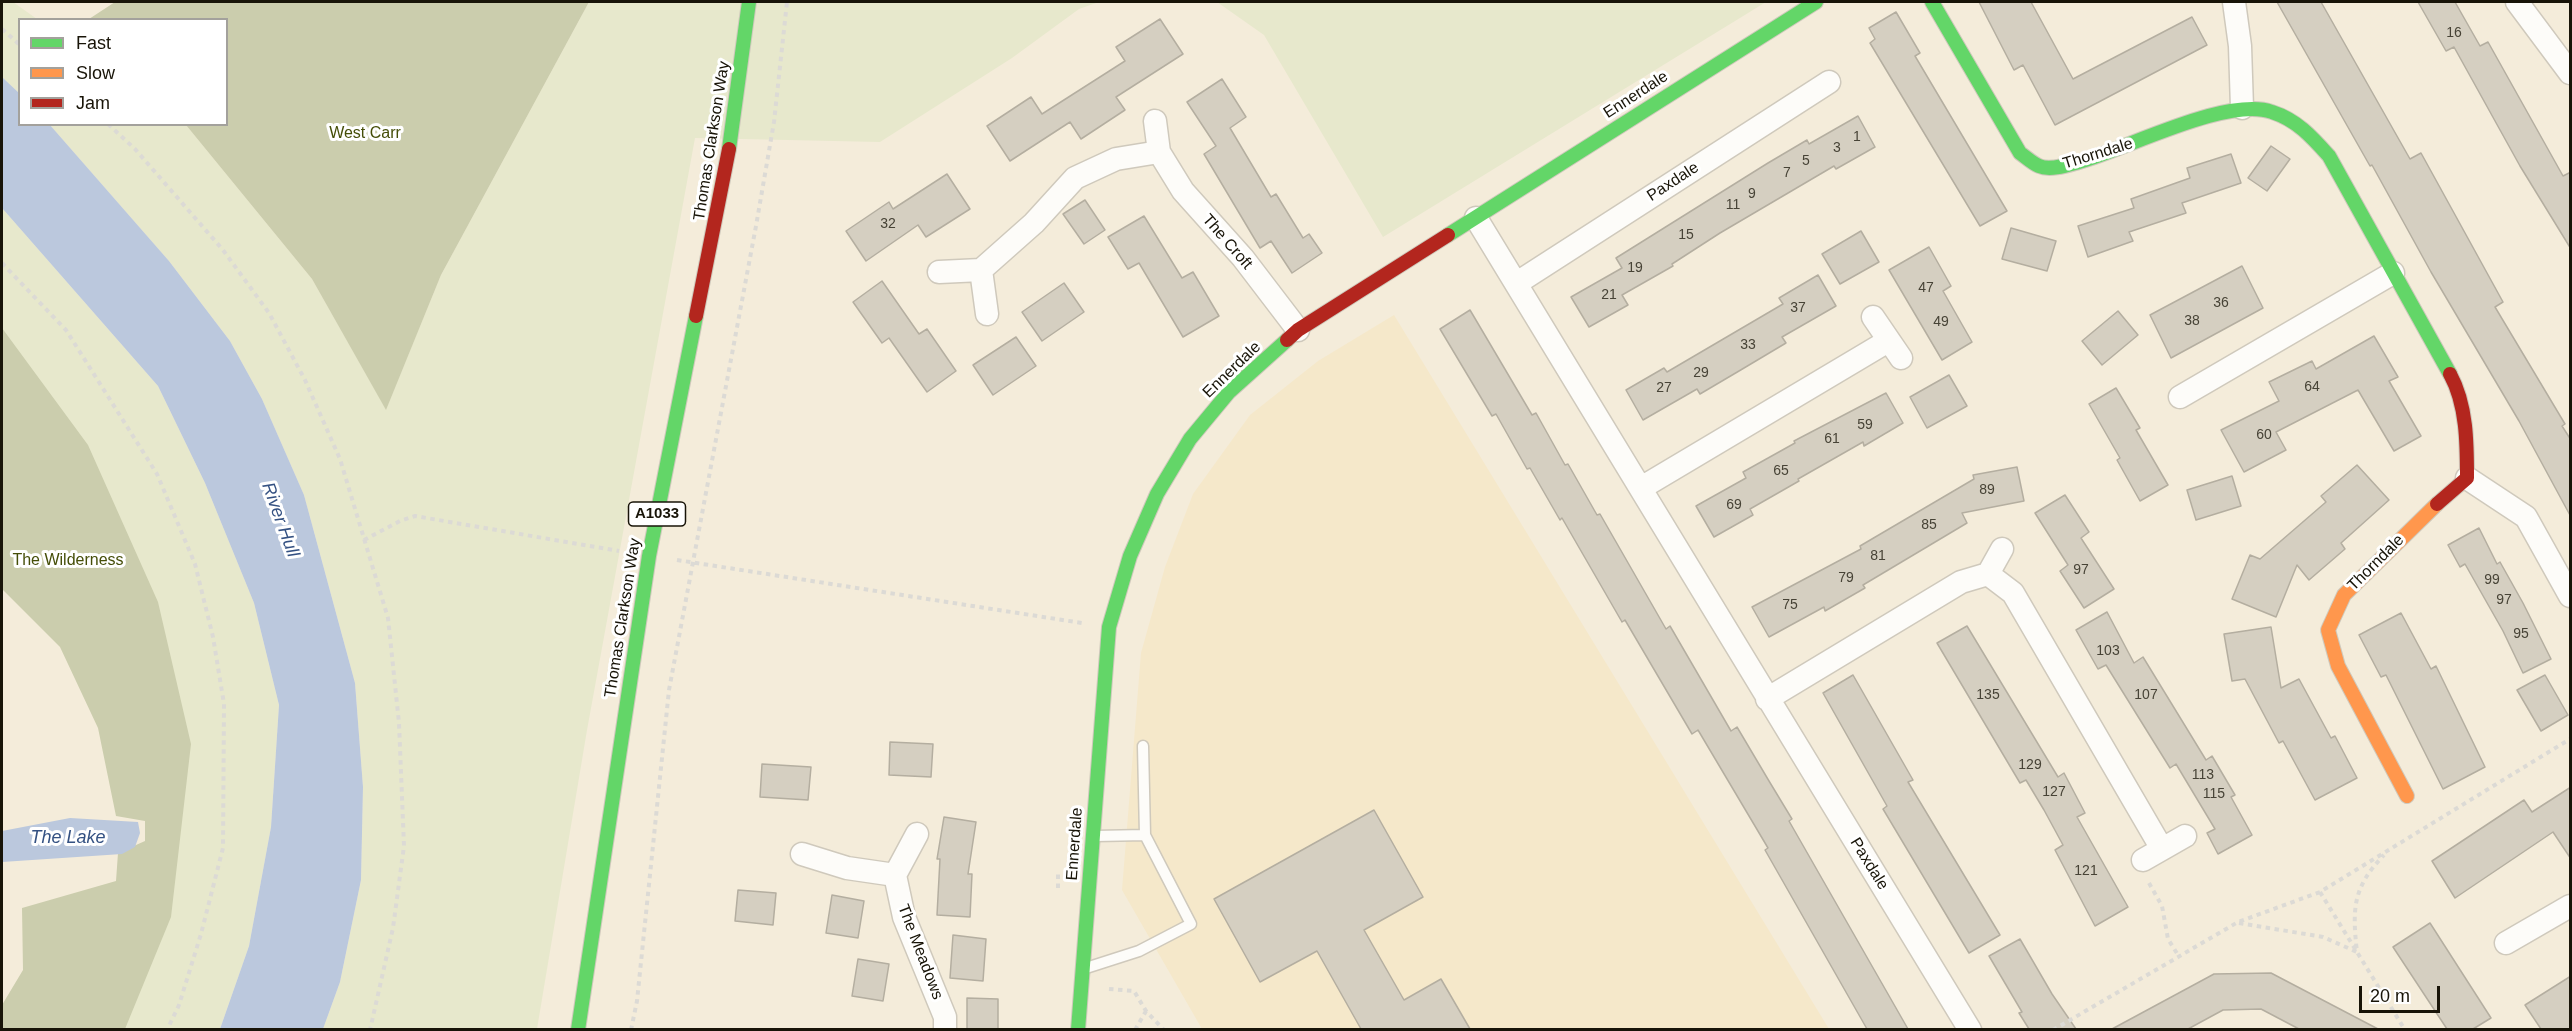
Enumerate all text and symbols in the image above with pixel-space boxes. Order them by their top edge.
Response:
legend [18,18,228,126]
house number: 16 [2446,25,2462,41]
text: Fast [76,33,111,53]
street label: Thomas Clarkson Way [690,60,734,222]
text: Slow [76,63,115,83]
street label: Ennerdale [1600,67,1672,123]
text: Jam [76,93,110,113]
park label: West Carr [329,124,401,144]
house number: 1 [1853,129,1861,145]
street label: Thorndale [2061,134,2135,174]
house number: 3 [1833,140,1841,156]
house number: 5 [1802,153,1810,169]
street label: Paxdale [1644,158,1702,206]
house number: 7 [1783,165,1791,181]
house number: 9 [1748,186,1756,202]
house number: 11 [1726,197,1740,213]
street label: The Croft [1198,211,1256,273]
house number: 32 [880,216,896,232]
house number: 15 [1678,227,1694,243]
house number: 19 [1627,260,1643,276]
house number: 47 [1918,280,1934,296]
house number: 21 [1601,287,1617,303]
house number: 36 [2213,295,2229,311]
house number: 37 [1790,300,1806,316]
house number: 38 [2184,313,2200,329]
house number: 49 [1933,314,1949,330]
house number: 33 [1740,337,1756,353]
street label: Ennerdale [1199,338,1265,402]
house number: 29 [1693,365,1709,381]
house number: 64 [2304,379,2320,395]
house number: 27 [1656,380,1672,396]
house number: 59 [1857,417,1873,433]
house number: 60 [2256,427,2272,443]
house number: 61 [1824,431,1840,447]
house number: 65 [1773,463,1789,479]
water label: River Hull [257,480,303,560]
house number: 89 [1979,482,1995,498]
house number: 69 [1726,497,1742,513]
road number: A1033 [628,502,686,526]
house number: 85 [1921,517,1937,533]
street label: Thorndale [2344,531,2408,595]
street label: Thomas Clarkson Way [601,537,645,699]
house number: 81 [1870,548,1886,564]
park label: The Wilderness [12,551,124,571]
house number: 97 [2073,562,2089,578]
house number: 79 [1838,570,1854,586]
house number: 99 [2484,572,2500,588]
house number: 97 [2496,592,2512,608]
house number: 75 [1782,597,1798,613]
house number: 95 [2513,626,2529,642]
house number: 103 [2096,643,2120,659]
house number: 135 [1976,687,2000,703]
house number: 107 [2134,687,2158,703]
house number: 129 [2018,757,2042,773]
house number: 113 [2192,767,2214,783]
house number: 127 [2042,784,2066,800]
house number: 115 [2203,786,2225,802]
street label: Ennerdale [1063,807,1087,881]
water label: The Lake [30,827,106,849]
street label: Paxdale [1846,834,1892,894]
house number: 121 [2074,863,2098,879]
street label: The Meadows [893,902,947,1002]
scale bar [2362,974,2443,1012]
text: 20 m [2370,986,2410,1006]

